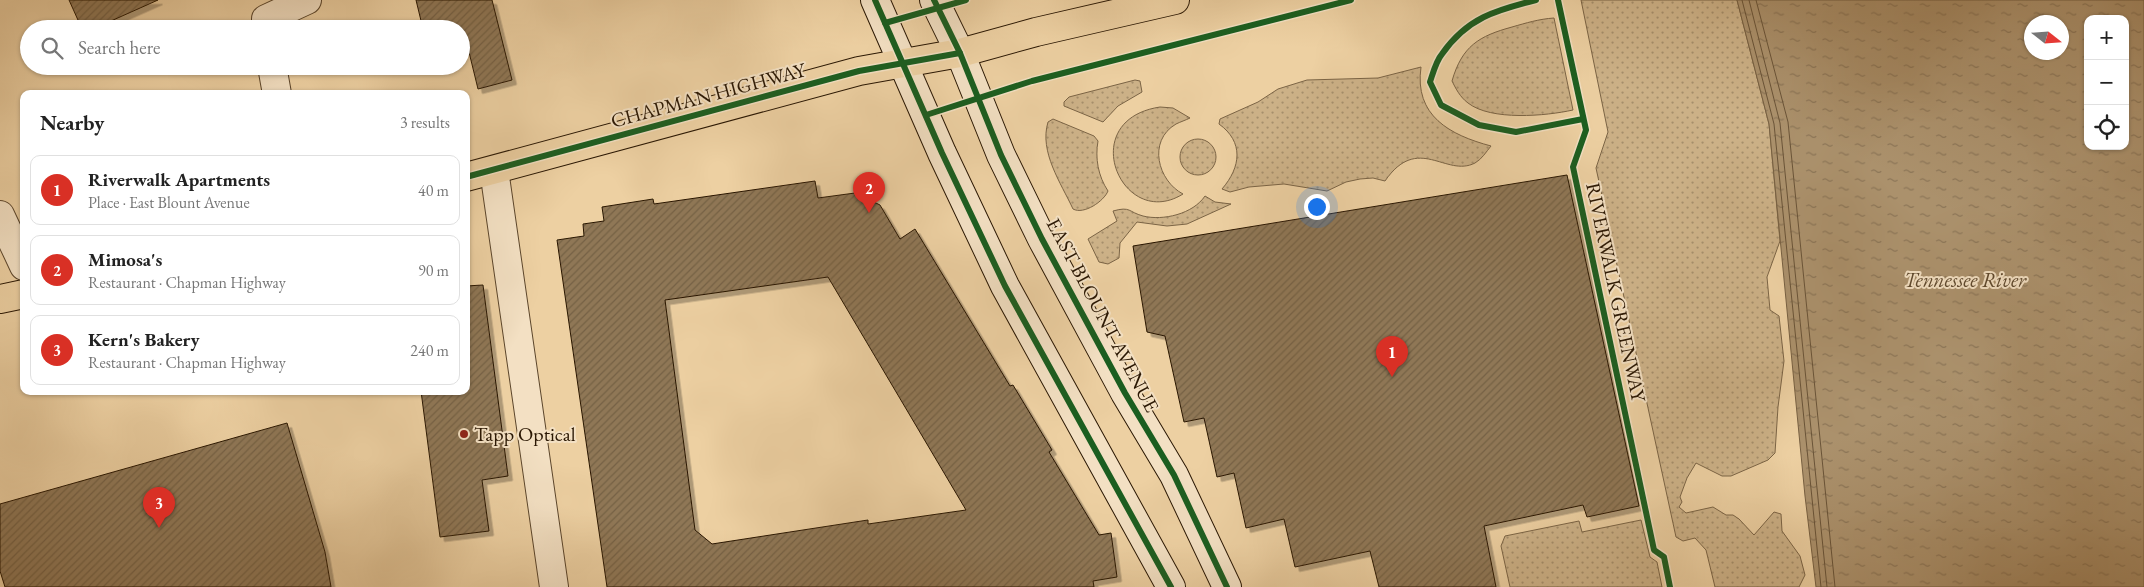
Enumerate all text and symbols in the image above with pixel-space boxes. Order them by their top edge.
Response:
north arrow [2024,15,2069,60]
map controls [2084,15,2129,150]
button: + [2084,15,2129,60]
search box [20,20,470,75]
icon: search [38,34,66,62]
text: Search here [78,35,160,60]
street label: CHAPMAN HIGHWAY [608,56,810,133]
button: − [2084,60,2129,105]
button: locate [2084,105,2129,150]
text: Nearby [40,109,104,136]
text: 3 results [400,112,450,133]
text: Riverwalk Apartments [88,167,270,192]
pin: 2 [853,172,885,213]
text: 1 [53,180,61,201]
text: 40 m [418,180,449,201]
street label: RIVERWALK GREENWAY [1580,180,1652,405]
text: Place · East Blount Avenue [88,192,250,213]
your location [1304,194,1330,220]
street label: EAST BLOUNT AVENUE [1041,213,1165,417]
text: Mimosa's [88,247,162,272]
text: 2 [53,260,61,281]
text: 90 m [418,260,449,281]
water label: Tennessee River [1904,266,2027,293]
text: Restaurant · Chapman Highway [88,272,286,293]
text: Kern's Bakery [88,327,200,352]
pin: 1 [1376,336,1408,377]
text: 3 [53,340,61,361]
text: 240 m [410,340,449,361]
text: Restaurant · Chapman Highway [88,352,286,373]
place label: Tapp Optical [474,421,576,447]
marker: Tapp Optical [458,428,470,440]
pin: 3 [143,487,175,528]

